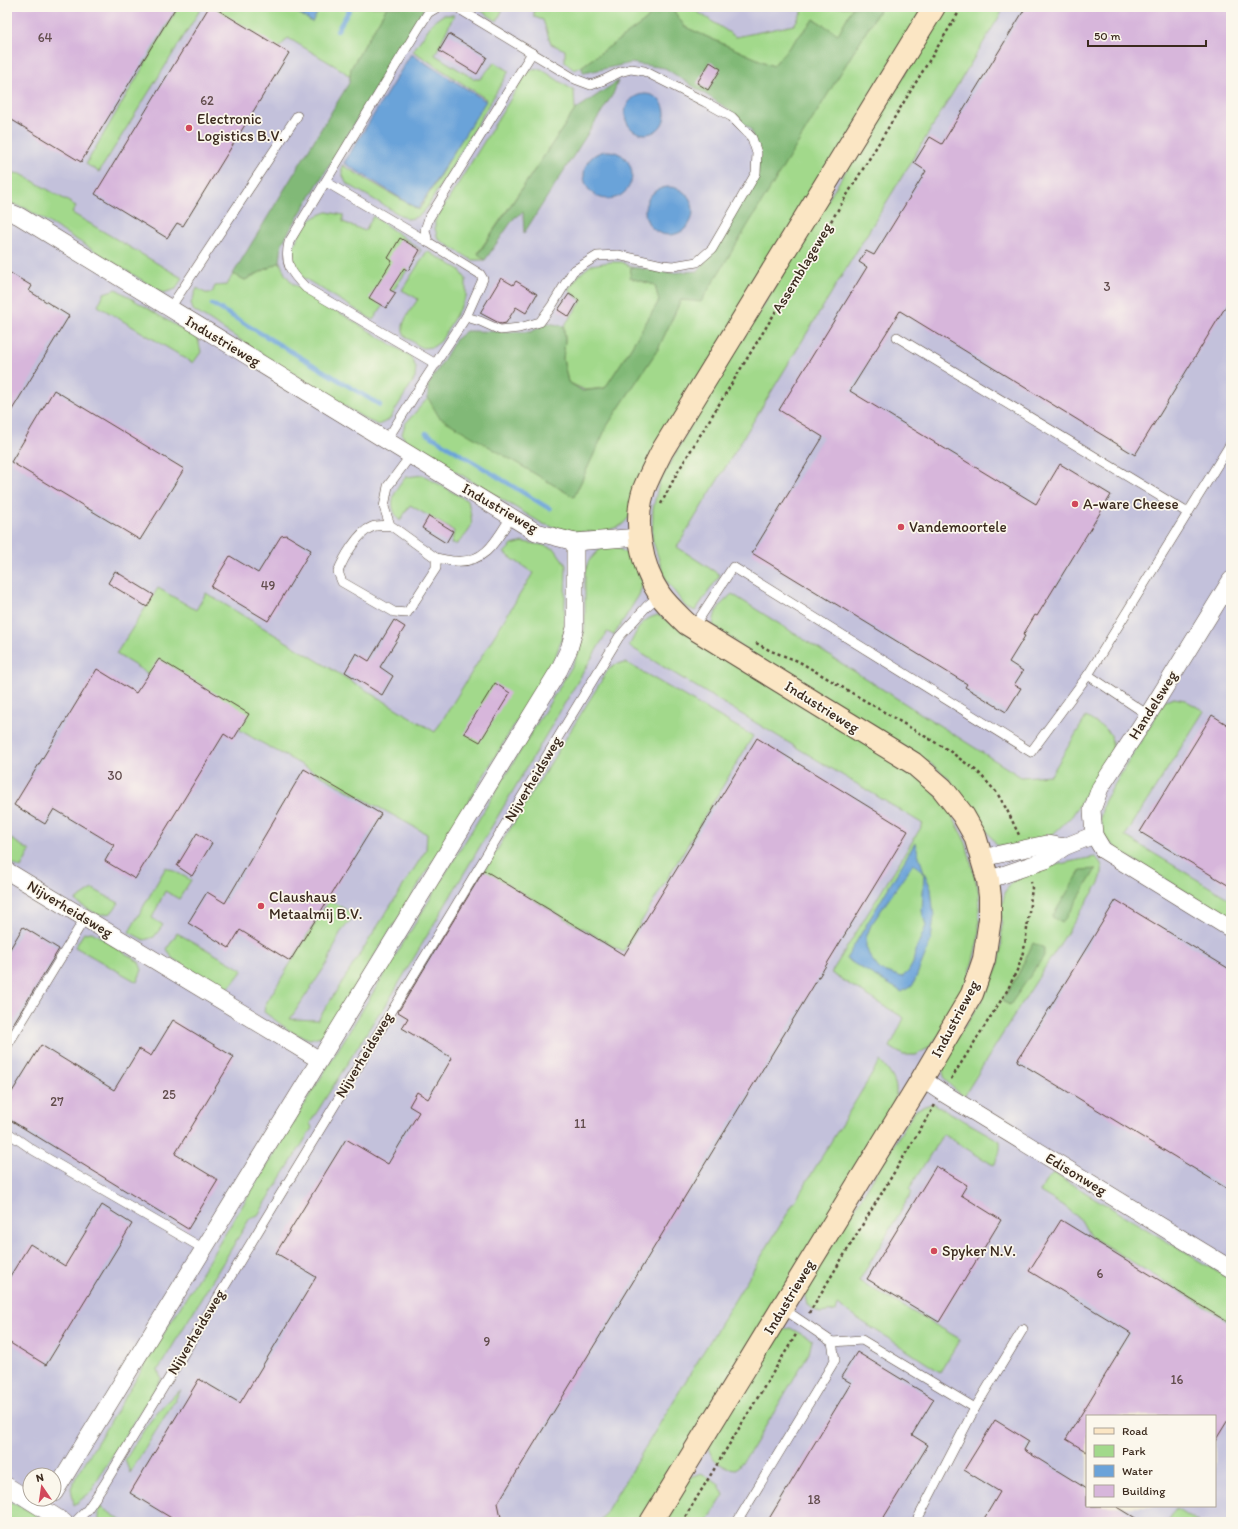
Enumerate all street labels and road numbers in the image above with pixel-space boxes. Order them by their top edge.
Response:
street label: Assemblageweg [768,219,836,316]
street label: Industrieweg [182,312,264,371]
street label: Industrieweg [459,479,541,537]
street label: Handelsweg [1125,667,1181,743]
street label: Industrieweg [781,677,863,737]
street label: Nijverheidsweg [500,733,566,825]
street label: Nijverheidsweg [24,876,116,942]
street label: Industrieweg [927,977,983,1061]
street label: Nijverheidsweg [331,1009,397,1101]
street label: Edisonweg [1042,1149,1110,1199]
street label: Industrieweg [760,1256,819,1338]
street label: Nijverheidsweg [163,1286,229,1378]

